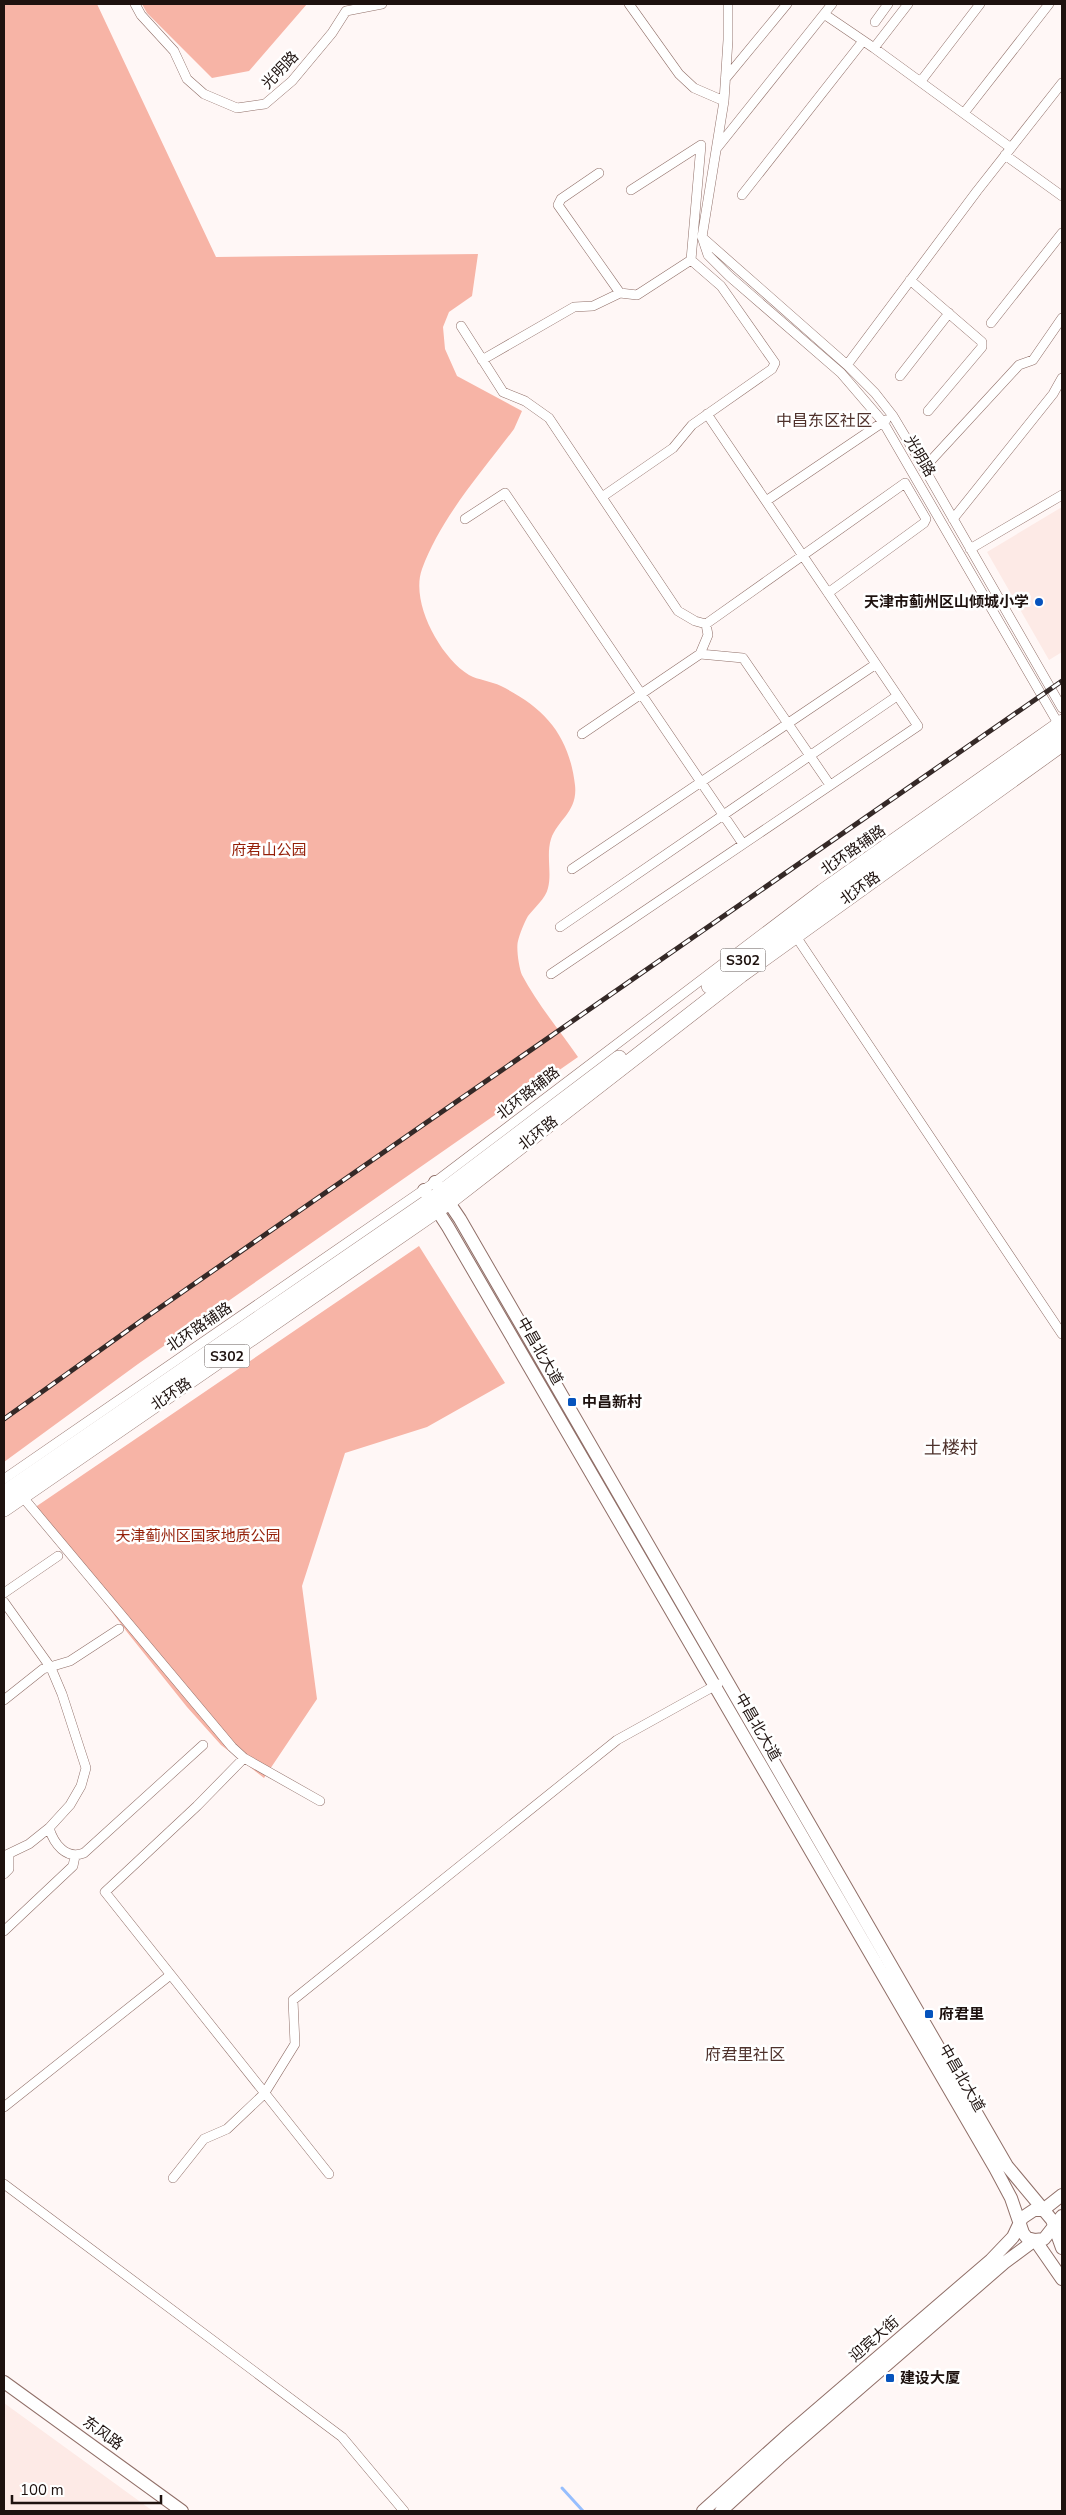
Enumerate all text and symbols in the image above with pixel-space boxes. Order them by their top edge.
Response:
street label: 光明路 [257,47,303,93]
district label: 中昌东区社区 [776,410,872,432]
street label: 光明路 [900,432,940,480]
place label: 天津市蓟州区山倾城小学 [864,592,1029,612]
marker: 天津市蓟州区山倾城小学 [1033,596,1045,608]
street label: 北环路辅路 [817,820,889,880]
park label: 府君山公园 [231,840,307,860]
street label: 北环路 [836,867,884,909]
road number: S302 [720,948,766,972]
street label: 北环路辅路 [492,1062,564,1124]
street label: 北环路 [514,1111,562,1155]
street label: 北环路辅路 [162,1298,236,1356]
street label: 中昌北大道 [513,1314,567,1388]
road number: S302 [204,1344,250,1368]
street label: 北环路 [147,1373,195,1415]
place label: 中昌新村 [582,1392,642,1412]
marker: 中昌新村 [566,1396,578,1408]
district label: 土楼村 [924,1436,978,1460]
park label: 天津蓟州区国家地质公园 [115,1526,281,1546]
street label: 中昌北大道 [731,1690,785,1764]
place label: 府君里 [939,2004,984,2024]
marker: 府君里 [923,2008,935,2020]
street label: 中昌北大道 [935,2041,989,2115]
district label: 府君里社区 [705,2044,785,2066]
street label: 迎宾大街 [845,2312,903,2366]
place label: 建设大厦 [900,2368,960,2388]
marker: 建设大厦 [884,2372,896,2384]
street label: 东风路 [79,2412,127,2454]
scale bar [12,2472,161,2504]
text: 100 m [20,2480,64,2500]

